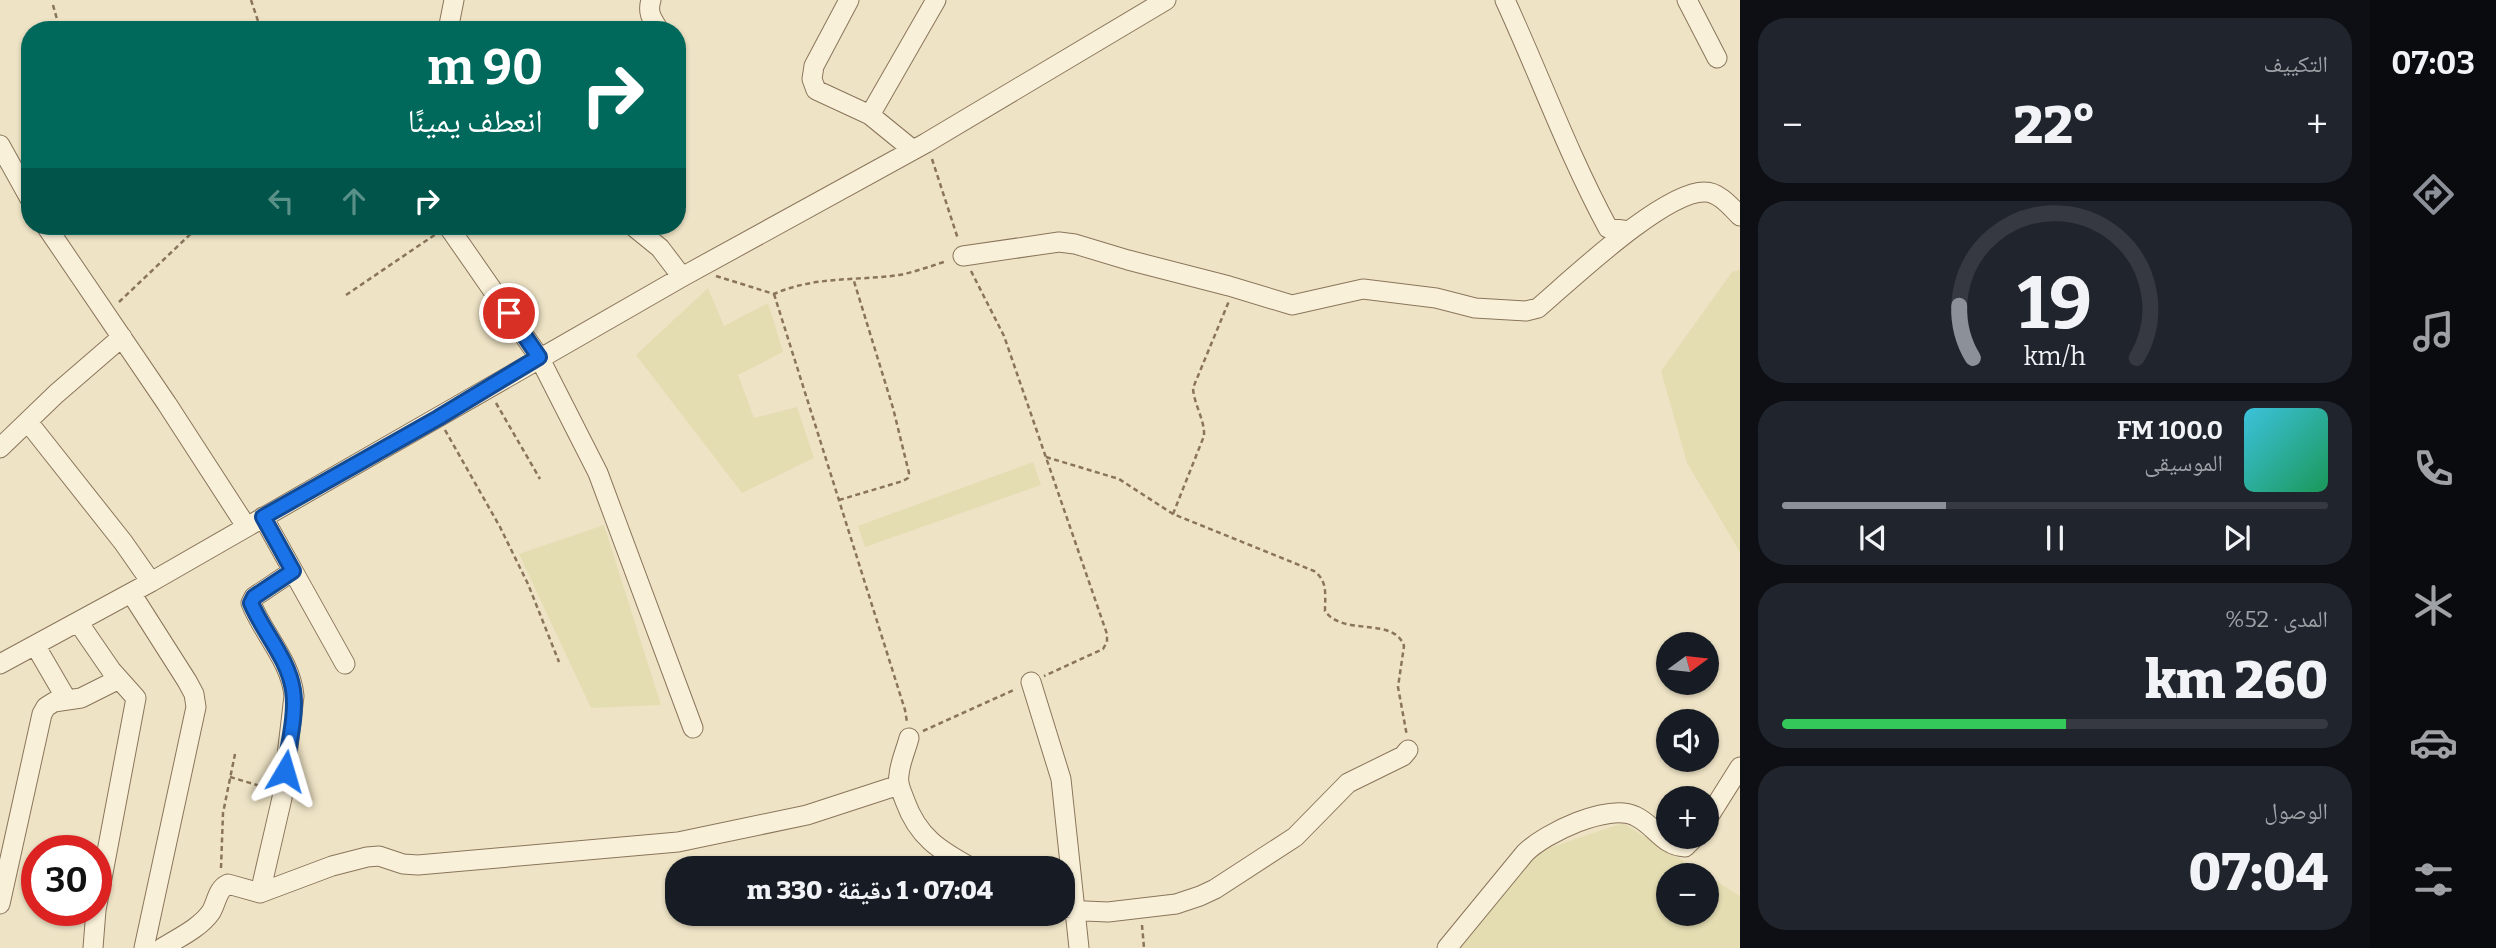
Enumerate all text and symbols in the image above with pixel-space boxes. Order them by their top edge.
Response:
text: 90 m [427,38,543,97]
text: 07:03 [2391,44,2475,82]
icon: right [567,49,658,140]
text: التكييف [2263,50,2328,78]
text: 22° [2013,94,2096,157]
text: انعطف يمينًا [408,102,543,140]
text: − [1782,102,1803,148]
text: + [2306,102,2328,148]
icon: directions [2409,170,2458,219]
icon: left [262,182,300,220]
icon: ahead [335,182,373,220]
icon: right [408,182,446,220]
text: 19 [2018,260,2092,347]
pin [479,283,539,343]
icon: arrive [490,294,528,332]
icon: music [2409,307,2458,356]
text: km/h [2024,341,2086,371]
text: 100.0 FM [2117,415,2223,446]
icon: phone [2409,444,2458,493]
text: الموسيقى [2144,449,2223,477]
icon: previous [1854,519,1892,557]
icon: pause [2036,519,2074,557]
icon: next [2218,519,2256,557]
icon: climate [2409,581,2458,630]
text: المدى · 52% [2225,605,2328,633]
north arrow [1656,632,1718,695]
map controls [1656,632,1719,926]
text: 260 km [2145,649,2328,712]
button: sound [1656,709,1719,772]
icon: car [2409,718,2458,767]
position arrow [248,734,322,808]
button: + [1656,786,1719,849]
text: الوصول [2264,797,2328,825]
speed limit sign: 30 [21,835,112,926]
text: 07:04 [2189,841,2328,904]
icon: filters [2409,855,2458,904]
button: − [1656,863,1719,926]
text: 07:04 · 1 دقيقة · 330 m [747,875,993,906]

